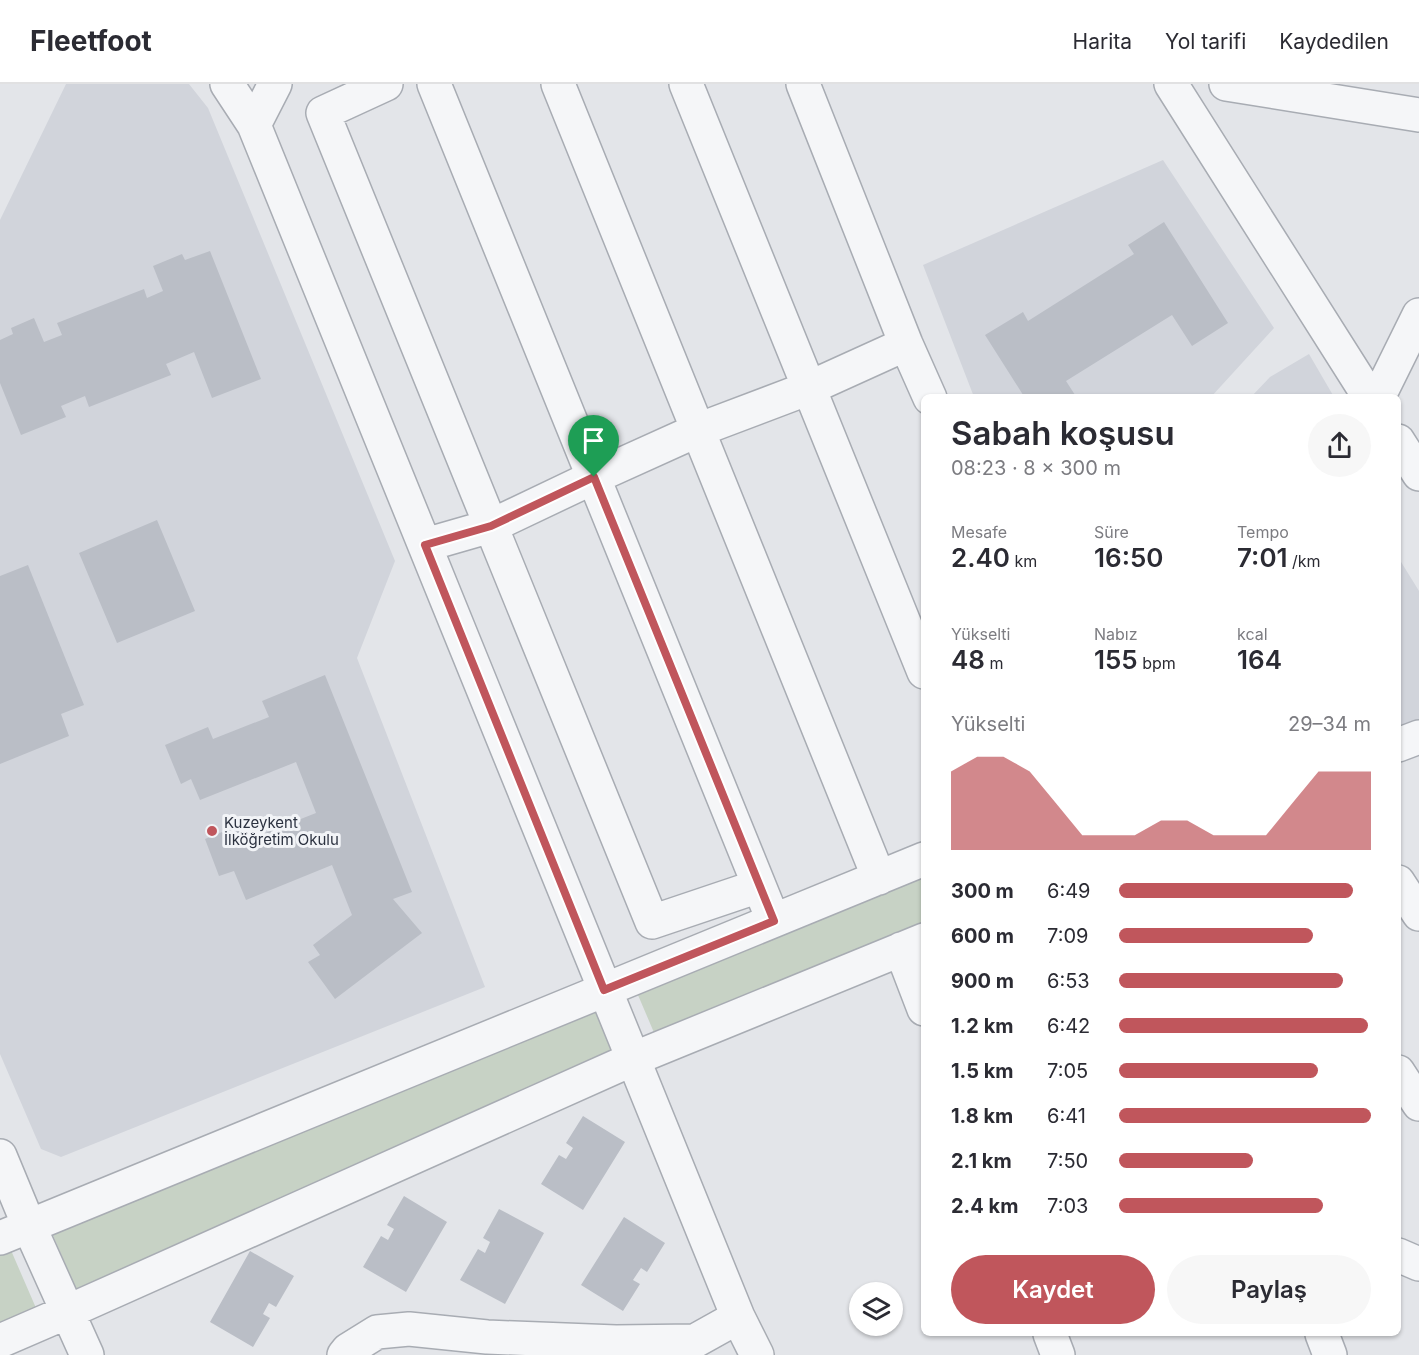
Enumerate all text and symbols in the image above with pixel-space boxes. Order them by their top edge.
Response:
text: Fleetfoot [30,24,152,58]
text: Harita [1073,29,1132,54]
text: Yol tarifi [1165,29,1246,54]
text: Kaydedilen [1279,29,1389,54]
text: Sabah koşusu [951,413,1175,453]
button: share [1308,414,1371,477]
pin [568,415,619,477]
icon: arrive [577,424,610,457]
text: 08:23 · 8 × 300 m [951,456,1121,480]
text: Mesafe [951,522,1007,542]
text: Süre [1094,522,1129,542]
text: Tempo [1237,522,1289,542]
text: 2.40 [951,542,1010,573]
text: 16:50 [1094,542,1163,573]
text: 7:01 [1237,542,1288,573]
text: km [1010,551,1037,571]
text: /km [1288,551,1321,571]
text: Yükselti [951,624,1010,644]
text: Nabız [1094,624,1138,644]
text: kcal [1237,624,1268,644]
text: 48 [951,644,985,675]
text: 155 [1094,644,1138,675]
text: 164 [1237,644,1282,675]
text: m [985,653,1003,673]
text: bpm [1138,653,1176,673]
text: Yükselti [951,712,1025,736]
text: 29–34 m [1288,712,1371,736]
place label: Kuzeykent İlköğretim Okulu [224,813,339,849]
marker: Kuzeykent İlköğretim Okulu [205,824,219,838]
text: 300 m [951,879,1014,903]
text: 6:49 [1047,879,1091,903]
text: 600 m [951,924,1014,948]
text: 7:09 [1047,924,1088,948]
text: 900 m [951,969,1014,993]
text: 6:53 [1047,969,1090,993]
text: 1.2 km [951,1014,1014,1038]
text: 6:42 [1047,1014,1090,1038]
text: 1.5 km [951,1059,1014,1083]
text: 7:05 [1047,1059,1088,1083]
text: 1.8 km [951,1104,1013,1128]
text: 6:41 [1047,1104,1086,1128]
text: 2.1 km [951,1149,1012,1173]
text: 7:50 [1047,1149,1088,1173]
text: 2.4 km [951,1194,1018,1218]
text: 7:03 [1047,1194,1088,1218]
button: Kaydet [951,1255,1155,1324]
button: Paylaş [1167,1255,1371,1324]
map controls [849,1282,903,1336]
button: layers [849,1282,903,1336]

